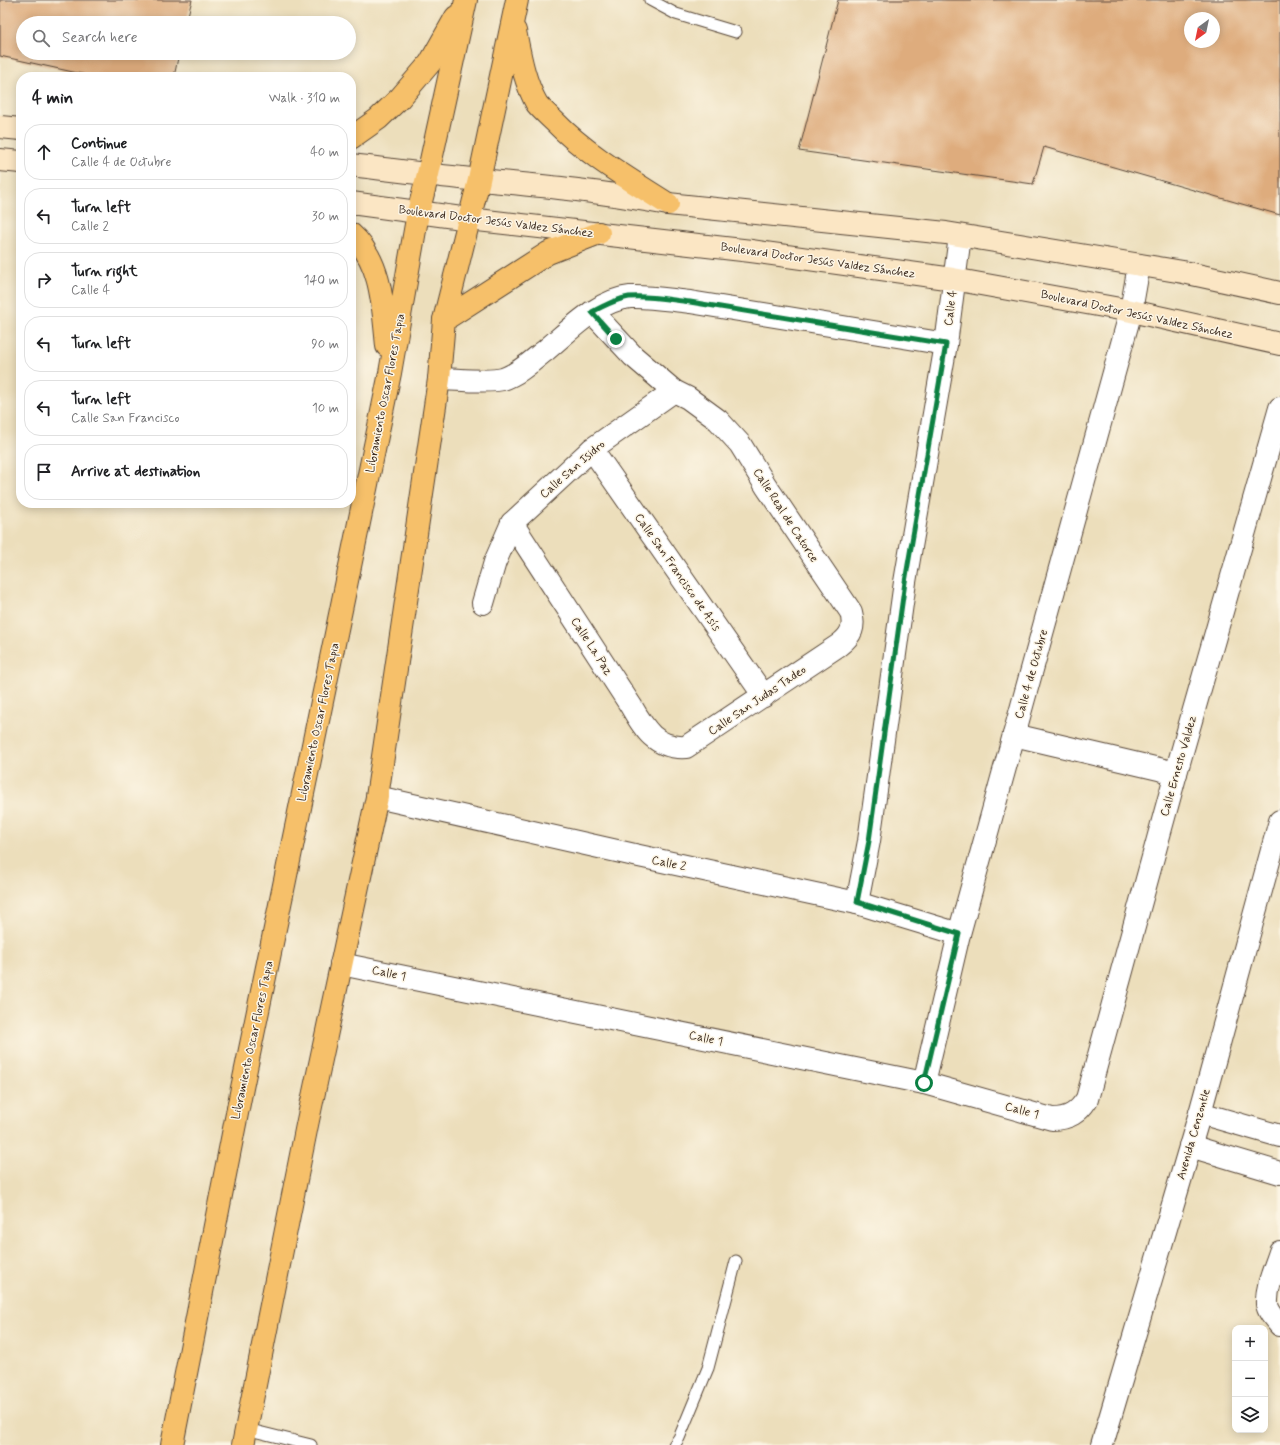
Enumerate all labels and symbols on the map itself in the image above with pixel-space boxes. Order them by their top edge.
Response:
north arrow [1184,12,1220,48]
street label: Boulevard Doctor Jesús Valdez Sánchez [398,202,594,242]
street label: Boulevard Doctor Jesús Valdez Sánchez [720,239,916,283]
street label: Boulevard Doctor Jesús Valdez Sánchez [1039,287,1234,343]
street label: Calle 4 [941,289,961,327]
street label: Libramiento Oscar Flores Tapia [363,312,409,474]
route end [607,330,625,348]
street label: Calle San Isidro [537,437,609,503]
street label: Calle Real de Catorce [749,465,822,566]
street label: Calle San Francisco de Asís [630,511,724,635]
street label: Calle La Paz [566,615,616,679]
street label: Calle 4 de Octubre [1012,628,1052,721]
street label: Libramiento Oscar Flores Tapia [294,641,344,803]
street label: Calle San Judas Tadeo [705,662,810,740]
street label: Calle Ernesto Valdez [1157,714,1201,818]
street label: Calle 2 [650,853,688,875]
street label: Libramiento Oscar Flores Tapia [228,959,278,1121]
street label: Calle 1 [370,963,407,985]
street label: Calle 1 [687,1028,724,1050]
route start [915,1074,933,1092]
street label: Avenida Cenzontle [1173,1087,1215,1182]
street label: Calle 1 [1003,1099,1040,1123]

